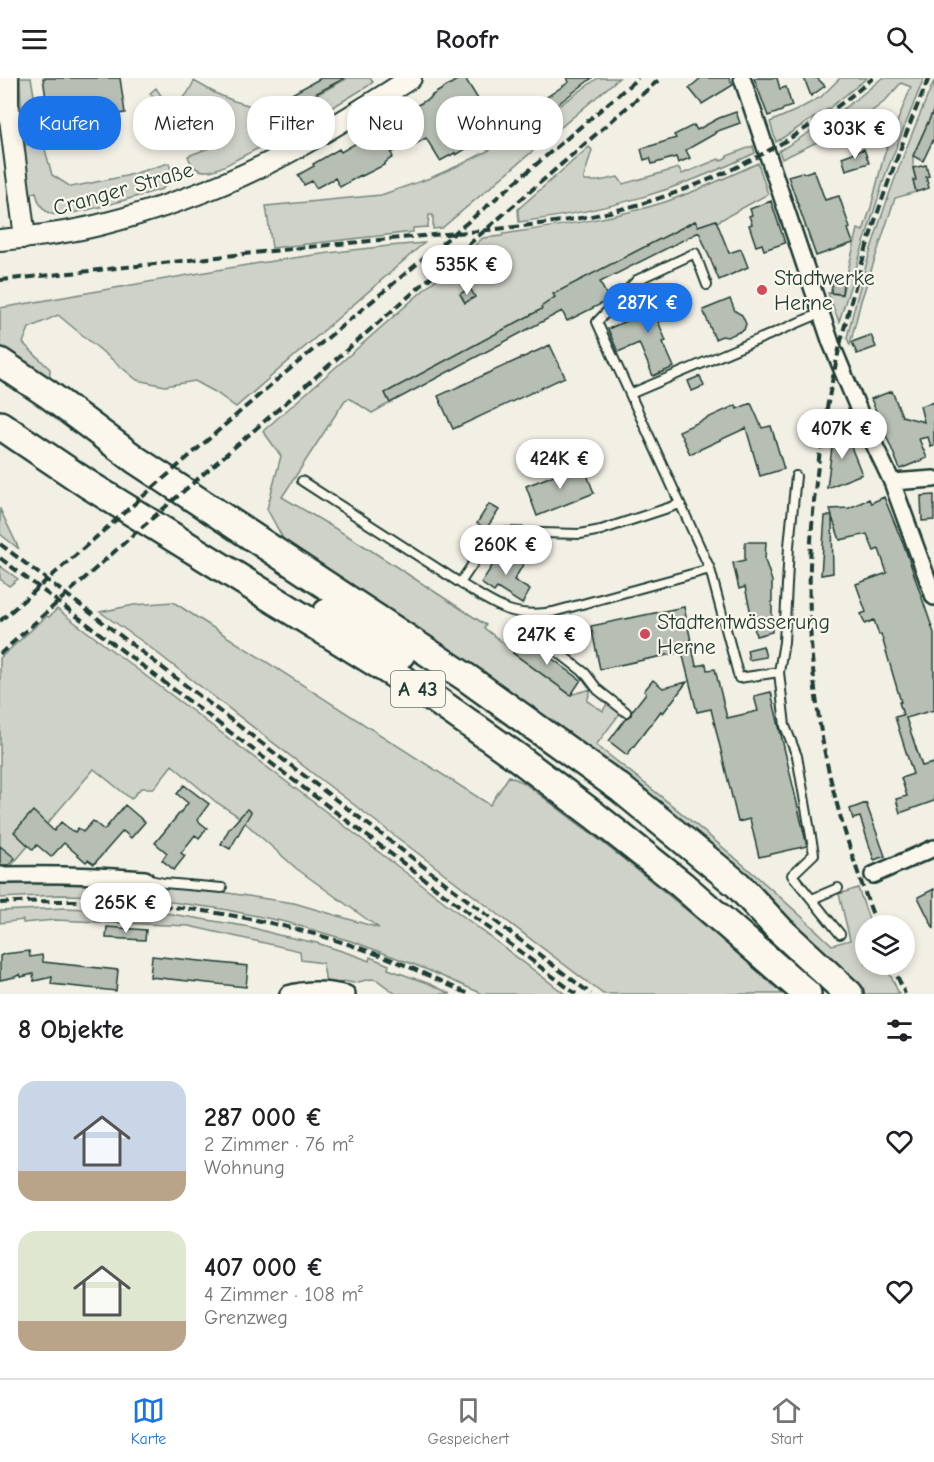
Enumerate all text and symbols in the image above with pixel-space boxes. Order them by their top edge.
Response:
icon: menu [18,23,51,56]
icon: search [883,23,916,56]
text: Roofr [435,24,499,55]
chip: Kaufen [18,96,121,150]
chip: Mieten [133,96,235,150]
chip: Filter [247,96,335,150]
chip: Neu [347,96,424,150]
chip: Wohnung [436,96,563,150]
pin: 303K € [806,109,904,160]
text: 303K € [823,117,887,140]
street label: Cranger Straße [50,157,196,221]
pin: 535K € [418,245,516,296]
text: 535K € [435,253,499,276]
place label: Stadtwerke Herne [774,265,875,316]
pin: 287K € [599,283,697,334]
marker: Stadtwerke Herne [755,283,769,297]
text: 287K € [617,291,679,314]
pin: 407K € [793,409,891,460]
text: 407K € [811,417,873,440]
pin: 424K € [511,439,609,490]
text: 424K € [530,447,590,470]
pin: 260K € [457,525,555,576]
text: 260K € [474,533,538,556]
place label: Stadtentwässerung Herne [657,609,830,660]
pin: 247K € [498,615,596,666]
text: 247K € [517,623,577,646]
marker: Stadtentwässerung Herne [638,627,652,641]
road number: A 43 [391,671,445,707]
pin: 265K € [77,883,175,934]
text: 265K € [94,891,158,914]
map controls [855,915,915,975]
button: layers [855,915,915,975]
icon: filters [883,1014,916,1047]
text: 8 Objekte [18,1015,124,1045]
text: 287 000 € [204,1103,323,1133]
icon: home [66,1105,138,1177]
icon: heart [883,1125,916,1158]
text: 2 Zimmer · 76 m² [204,1133,354,1156]
text: Wohnung [204,1156,285,1179]
text: 407 000 € [204,1253,324,1283]
icon: home [66,1255,138,1327]
icon: heart [883,1275,916,1308]
text: 4 Zimmer · 108 m² [204,1283,363,1306]
text: Grenzweg [204,1306,288,1329]
tab: Karte [131,1394,166,1448]
tab: Gespeichert [428,1394,509,1448]
tab: Start [770,1394,803,1448]

